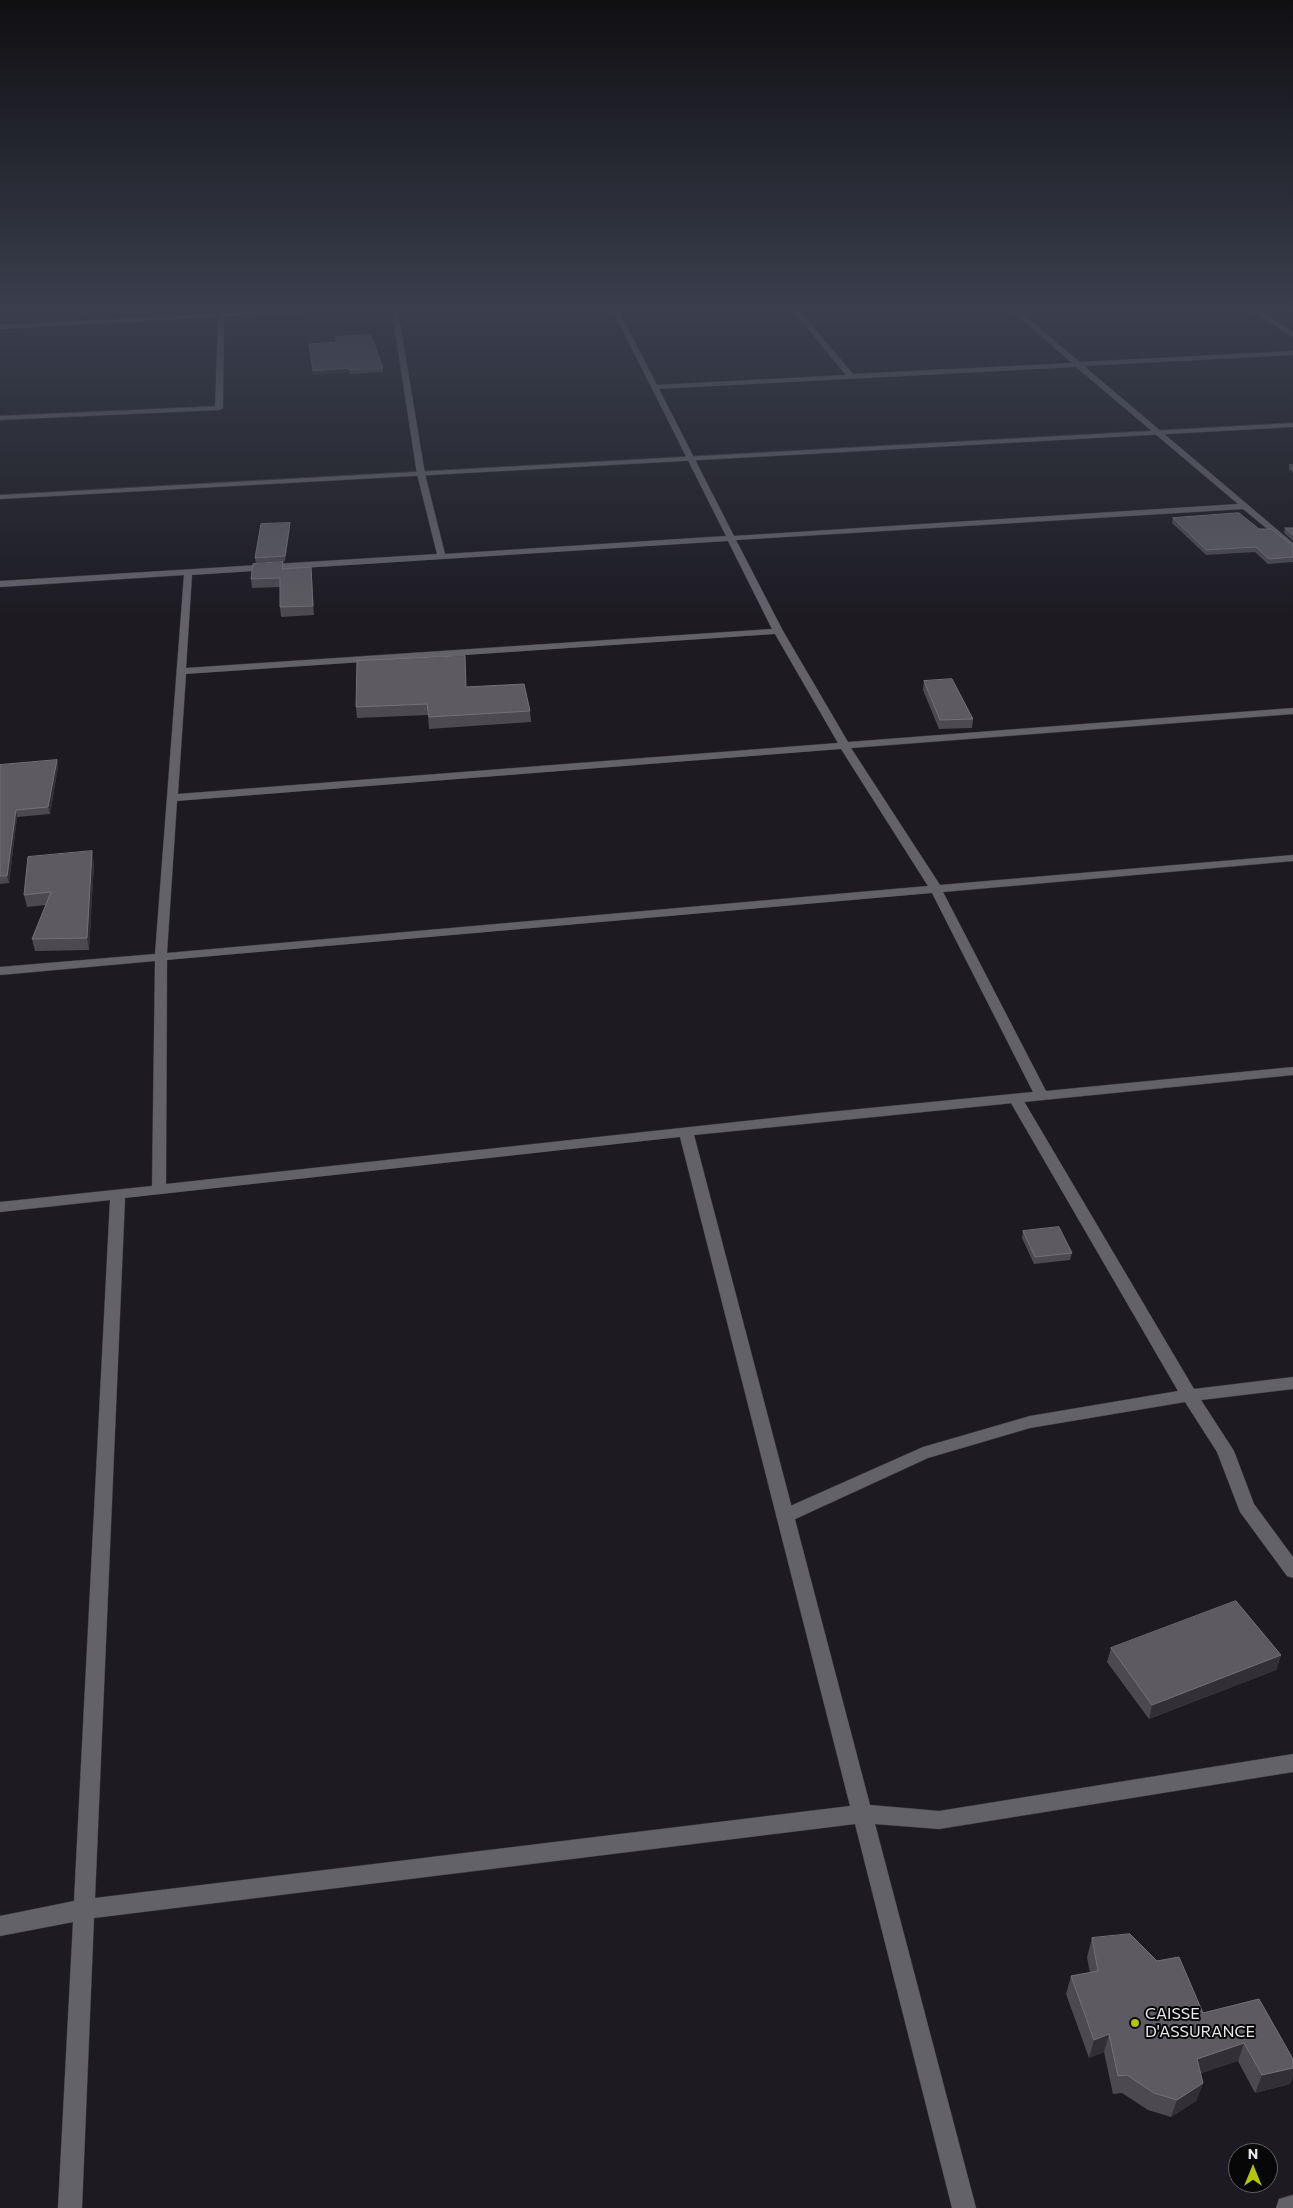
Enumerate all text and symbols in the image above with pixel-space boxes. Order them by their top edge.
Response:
place label: CAISSE D'ASSURANCE [1145,2004,1255,2042]
marker: CAISSE D'ASSURANCE [1129,2017,1141,2029]
north arrow [1228,2143,1278,2193]
text: N [1248,2145,1258,2162]

